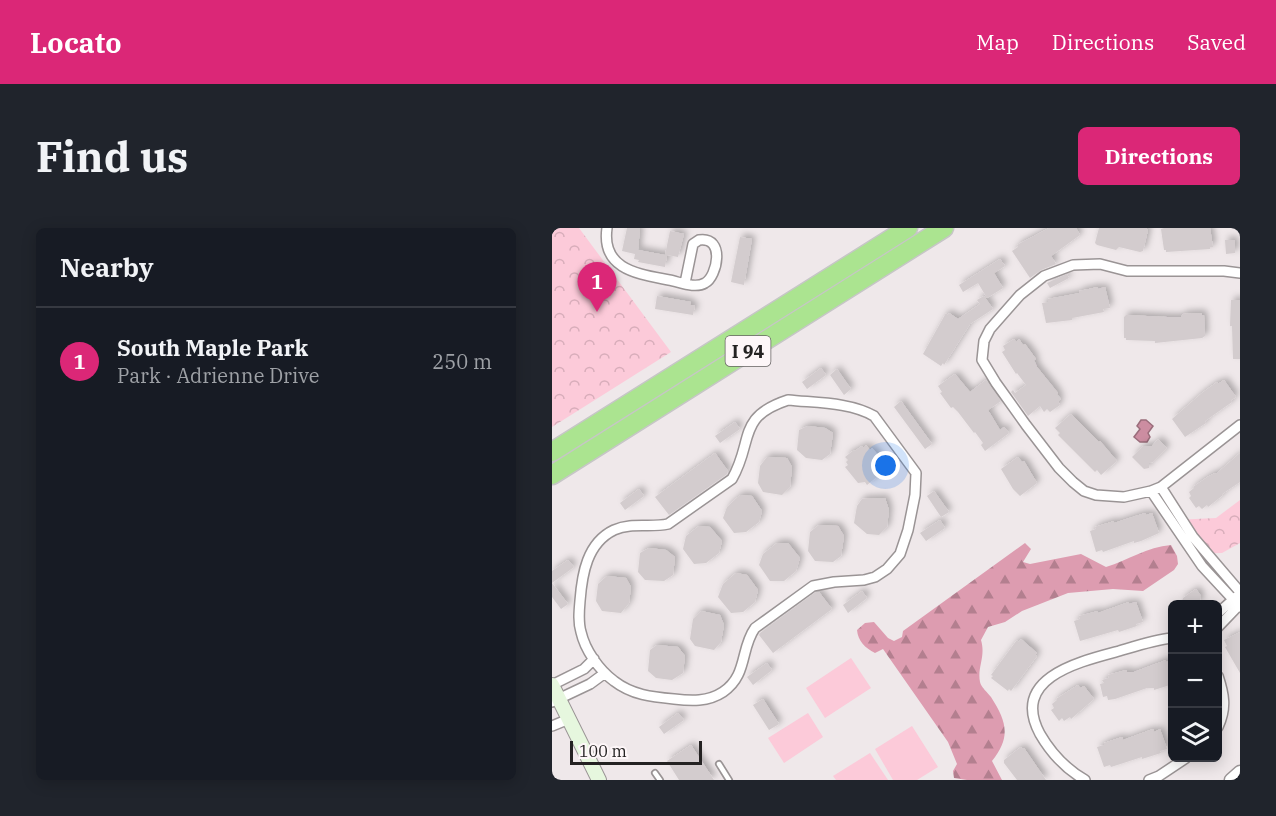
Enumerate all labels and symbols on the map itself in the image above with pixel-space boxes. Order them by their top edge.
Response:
pin: 1 [578,262,616,312]
road number: I 94 [726,336,770,366]
your location [871,451,900,480]
scale bar [570,738,702,766]

